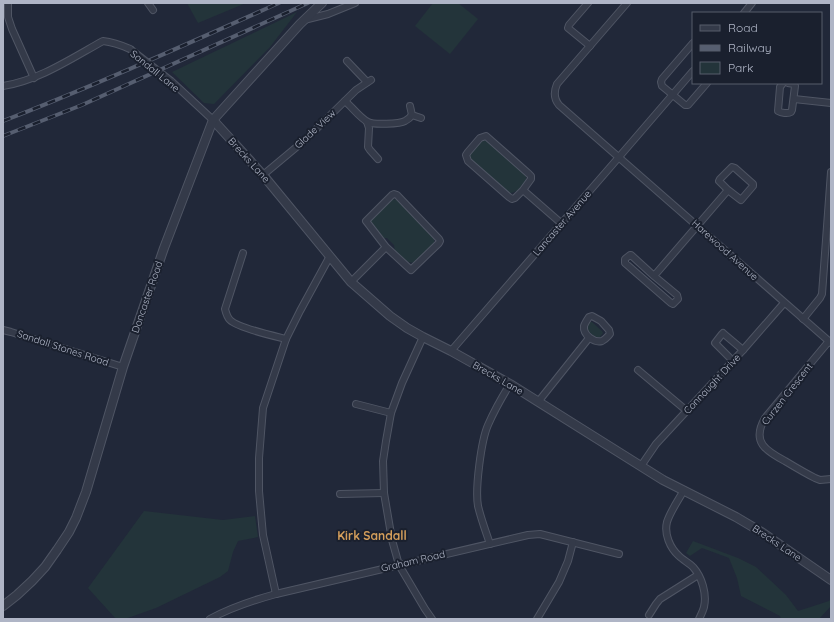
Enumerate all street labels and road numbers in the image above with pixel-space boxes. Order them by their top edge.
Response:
street label: Sandall Lane [128,47,183,95]
street label: Glade View [292,106,339,151]
street label: Brecks Lane [225,135,273,186]
street label: Lancaster Avenue [530,187,594,259]
street label: Harewood Avenue [689,217,761,284]
street label: Doncaster Road [129,259,165,335]
street label: Sandall Stones Road [16,327,110,369]
street label: Connaught Drive [681,351,744,417]
street label: Brecks Lane [470,358,526,398]
street label: Curzen Crescent [759,360,816,428]
street label: Brecks Lane [750,522,804,564]
street label: Graham Road [380,547,446,575]

